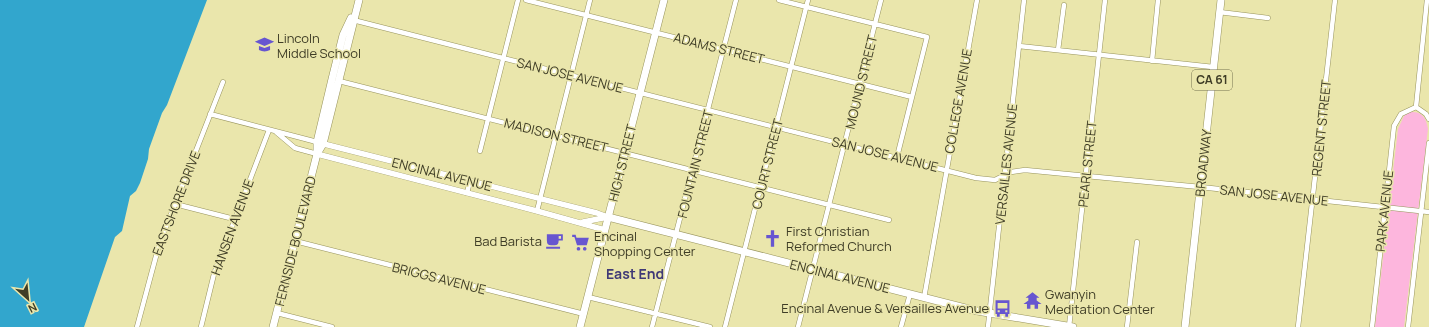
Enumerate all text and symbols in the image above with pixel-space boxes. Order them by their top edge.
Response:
street label: ADAMS STREET [672,28,767,68]
place label: Lincoln Middle School [277,29,361,62]
street label: MOUND STREET [841,33,881,131]
school or university icon: Lincoln Middle School [254,35,274,55]
street label: COLLEGE AVENUE [940,47,976,155]
street label: SAN JOSE AVENUE [515,53,625,97]
road number: CA 61 [1192,70,1232,90]
street label: REGENT STREET [1307,78,1335,177]
street label: VERSAILLES AVENUE [991,103,1021,225]
street label: FOUNTAIN STREET [673,108,717,220]
street label: MADISON STREET [502,113,610,157]
street label: COURT STREET [747,117,787,211]
street label: PEARL STREET [1074,120,1101,208]
street label: HIGH STREET [604,122,640,204]
street label: BROADWAY [1191,128,1216,198]
street label: SAN JOSE AVENUE [830,132,940,176]
street label: EASTSHORE DRIVE [148,148,204,258]
street label: ENCINAL AVENUE [390,153,494,195]
street label: PARK AVENUE [1371,169,1397,253]
street label: FERNSIDE BOULEVARD [270,174,320,308]
street label: HANSEN AVENUE [206,176,258,278]
street label: SAN JOSE AVENUE [1219,180,1329,210]
place label: First Christian Reformed Church [786,222,892,255]
place label: Encinal Shopping Center [594,227,696,260]
church icon: First Christian Reformed Church [763,228,783,248]
cafe icon: Bad Barista [545,231,565,251]
place label: Bad Barista [474,232,542,250]
supermarket icon: Encinal Shopping Center [571,233,591,253]
street label: ENCINAL AVENUE [788,255,892,297]
street label: BRIGGS AVENUE [390,258,488,298]
district label: East End [606,264,664,283]
north arrow [8,279,48,319]
place label: Gwanyin Meditation Center [1045,285,1155,318]
temple icon: Gwanyin Meditation Center [1022,291,1042,311]
bus stop icon: Encinal Avenue & Versailles Avenue [992,298,1012,318]
place label: Encinal Avenue & Versailles Avenue [781,299,989,317]
text: N [26,300,40,317]

